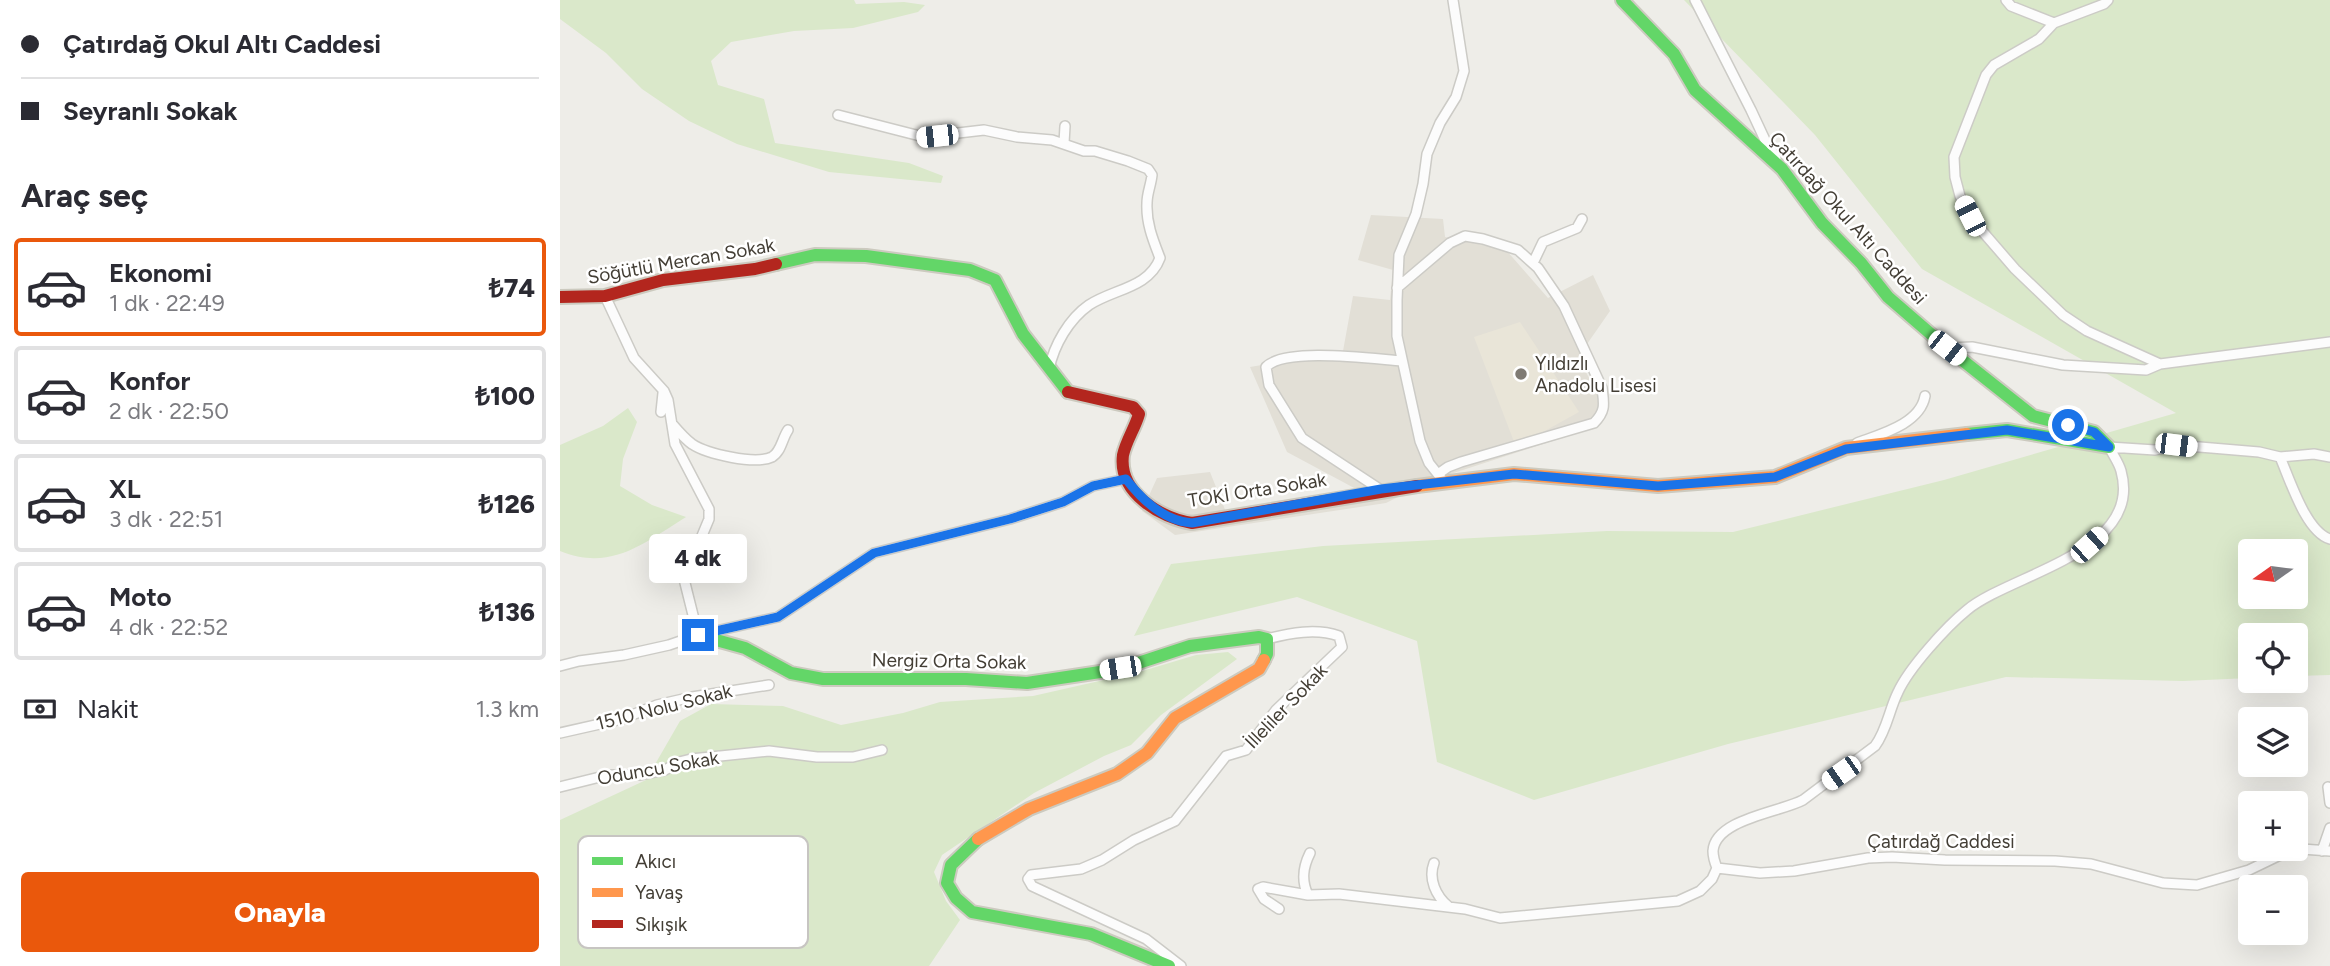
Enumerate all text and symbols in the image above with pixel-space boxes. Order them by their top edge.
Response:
text: Çatırdağ Okul Altı Caddesi [63,28,381,60]
text: Seyranlı Sokak [63,95,238,127]
car [916,123,959,149]
street label: Çatırdağ Okul Altı Caddesi [1764,127,1932,309]
text: Araç seç [21,177,148,215]
car [1952,193,1989,239]
street label: Söğütlü Mercan Sokak [586,233,777,289]
icon: car [25,256,88,319]
text: Ekonomi [109,257,212,289]
text: ₺74 [489,272,535,304]
text: 1 dk · 22:49 [109,289,225,317]
car [1924,327,1971,369]
place label: Yıldızlı Anadolu Lisesi [1535,352,1657,397]
icon: car [25,364,88,427]
text: Konfor [109,365,190,397]
marker: Yıldızlı Anadolu Lisesi [1513,366,1529,382]
text: ₺100 [475,380,535,412]
text: 2 dk · 22:50 [109,397,229,425]
route start [2052,409,2084,441]
car [2154,432,2199,458]
street label: TOKİ Orta Sokak [1186,468,1329,512]
icon: car [25,472,88,535]
text: XL [109,473,141,505]
text: ₺126 [479,488,535,520]
text: 3 dk · 22:51 [109,505,223,533]
car [2067,523,2112,567]
callout: 4 dk [649,534,747,582]
north arrow [2238,539,2308,609]
map controls [2238,539,2308,945]
text: 4 dk [675,544,721,572]
icon: car [25,580,88,643]
text: Moto [109,581,172,613]
text: ₺136 [479,596,535,628]
text: 4 dk · 22:52 [109,613,228,641]
route end [682,619,714,651]
button: locate [2238,623,2308,693]
street label: Nergiz Orta Sokak [872,648,1027,674]
car [1098,654,1143,682]
street label: İlleliler Sokak [1240,658,1333,753]
street label: 1510 Nolu Sokak [594,679,735,735]
icon: cash [21,690,59,728]
text: Nakit [77,693,139,725]
text: 1.3 km [476,695,539,723]
button: layers [2238,707,2308,777]
street label: Oduncu Sokak [595,746,721,790]
car [1818,752,1865,794]
button: + [2238,791,2308,861]
street label: Çatırdağ Caddesi [1867,830,2015,853]
legend [578,836,808,948]
text: Akıcı [635,850,676,873]
button: Onayla [21,872,539,952]
button: − [2238,875,2308,945]
text: Yavaş [635,881,683,904]
text: Sıkışık [635,913,688,936]

